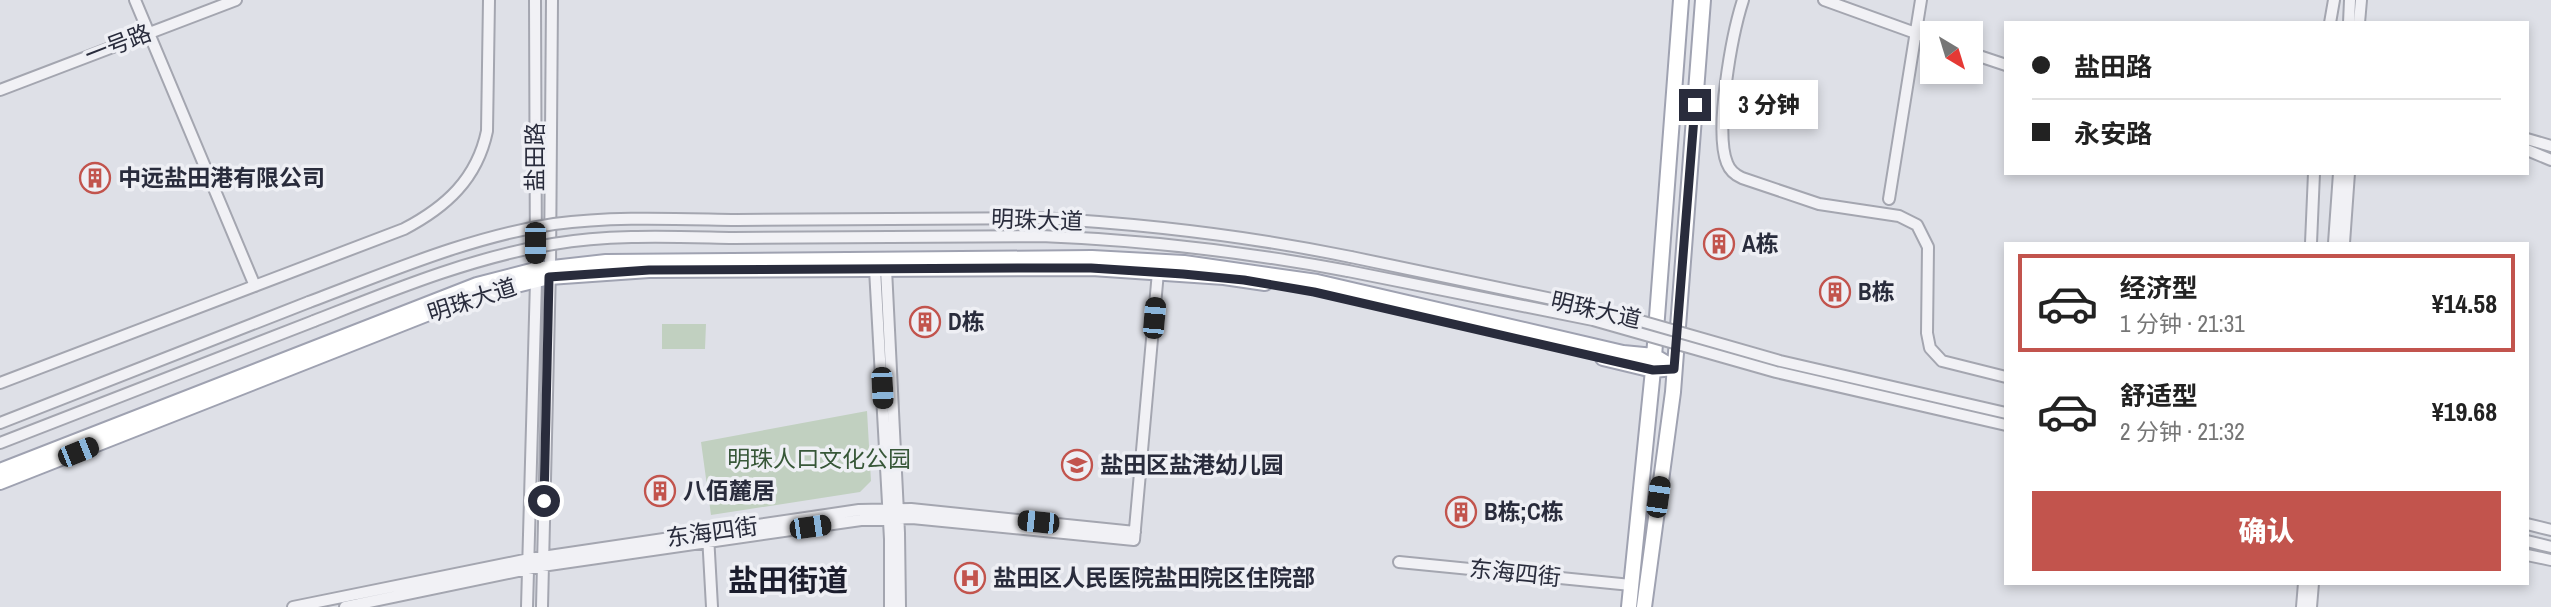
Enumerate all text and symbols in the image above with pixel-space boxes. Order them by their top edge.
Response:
street label: 一号路 [80,17,156,70]
north arrow [1920,21,1983,84]
map controls [1920,21,1983,84]
text: 盐田路 [2074,49,2152,84]
callout: 3 分钟 [1720,80,1817,130]
route end [1679,89,1711,121]
text: 3 分钟 [1738,89,1800,120]
text: 永安路 [2074,116,2152,151]
street label: 盐田路 [519,123,550,192]
building icon: 中远盐田港有限公司 [78,161,112,195]
place label: 中远盐田港有限公司 [118,162,325,193]
street label: 明珠大道 [991,202,1084,237]
car [525,222,546,264]
building icon: A栋 [1702,227,1736,261]
place label: A栋 [1742,228,1779,259]
text: 经济型 [2120,270,2198,305]
street label: 明珠大道 [423,271,520,328]
icon: car [2036,272,2099,335]
building icon: B栋 [1818,275,1852,309]
place label: B栋 [1858,276,1895,307]
street label: 明珠大道 [1548,284,1644,335]
text: ¥14.58 [2432,286,2497,321]
car [1142,296,1167,340]
building icon: D栋 [908,305,942,339]
place label: D栋 [948,306,985,337]
text: 1 分钟 · 21:31 [2120,308,2245,339]
car [871,366,894,410]
text: 舒适型 [2120,378,2198,413]
icon: car [2036,380,2099,443]
text: ¥19.68 [2432,394,2497,429]
text: 2 分钟 · 21:32 [2120,416,2245,447]
car [55,434,102,470]
park label: 明珠人口文化公园 [727,443,911,474]
school or university icon: 盐田区盐港幼儿园 [1060,448,1094,482]
place label: 盐田区盐港幼儿园 [1100,449,1284,480]
building icon: 八佰麓居 [643,474,677,508]
place label: 八佰麓居 [683,475,775,506]
car [1645,475,1672,519]
route start [528,485,560,517]
button: 确认 [2032,491,2501,571]
building icon: B栋;C栋 [1444,495,1478,529]
place label: B栋;C栋 [1484,496,1564,527]
car [1017,509,1060,535]
street label: 东海四街 [664,510,760,553]
car [788,514,833,540]
street label: 东海四街 [1468,552,1562,593]
district label: 盐田街道 [728,560,848,600]
hospital icon: 盐田区人民医院盐田院区住院部 [953,561,987,595]
place label: 盐田区人民医院盐田院区住院部 [993,562,1315,593]

